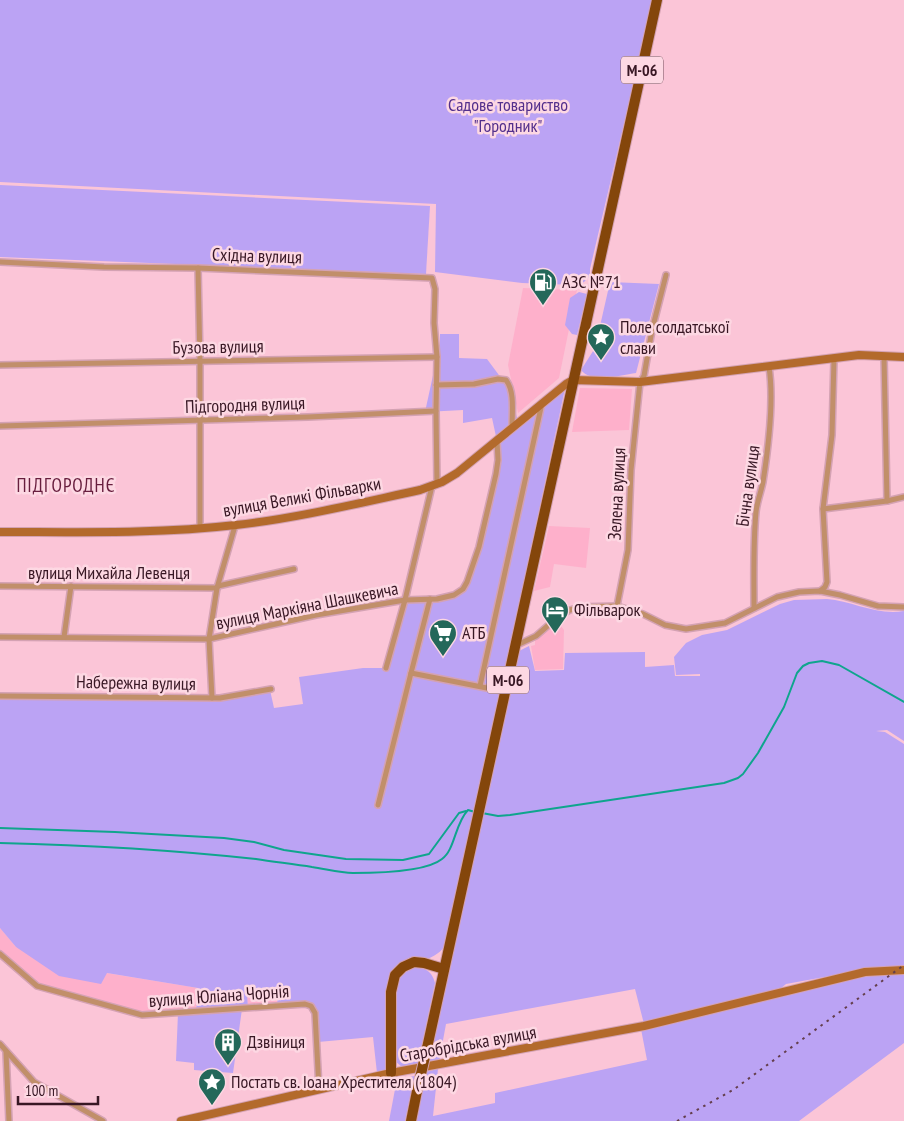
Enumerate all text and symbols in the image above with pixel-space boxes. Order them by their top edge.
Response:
road number: М-06 [621,56,663,84]
park label: Садове товариство "Городник" [448,93,568,137]
street label: Східна вулиця [212,242,302,269]
fuel station icon: АЗС №71 [528,267,558,306]
place label: АЗС №71 [562,270,621,293]
place label: Поле солдатської слави [620,315,730,359]
place icon: Поле солдатської слави [586,322,616,361]
street label: Бузова вулиця [172,334,264,359]
street label: Підгородня вулиця [185,391,305,418]
street label: Бічна вулиця [730,444,765,528]
street label: Зелена вулиця [603,447,630,541]
street label: вулиця Великі Фільварки [221,471,383,522]
district label: ПІДГОРОДНЄ [16,473,116,497]
street label: вулиця Михайла Левенця [28,561,190,584]
street label: вулиця Маркіяна Шашкевича [214,577,400,634]
hotel icon: Фільварок [540,595,570,634]
place label: Фільварок [574,598,640,621]
supermarket icon: АТБ [428,618,458,657]
place label: АТБ [462,621,486,644]
road number: М-06 [487,666,529,694]
street label: Набережна вулиця [76,670,196,695]
street label: вулиця Юліана Чорнія [148,979,290,1012]
street label: Старобрідська вулиця [398,1020,538,1067]
building icon: Дзвіниця [213,1027,243,1066]
place label: Дзвіниця [247,1030,305,1053]
place icon: Постать св. Іоана Хрестителя (1804) [197,1067,227,1106]
place label: Постать св. Іоана Хрестителя (1804) [231,1070,457,1093]
scale bar [18,1074,98,1106]
text: 100 m [25,1081,58,1100]

